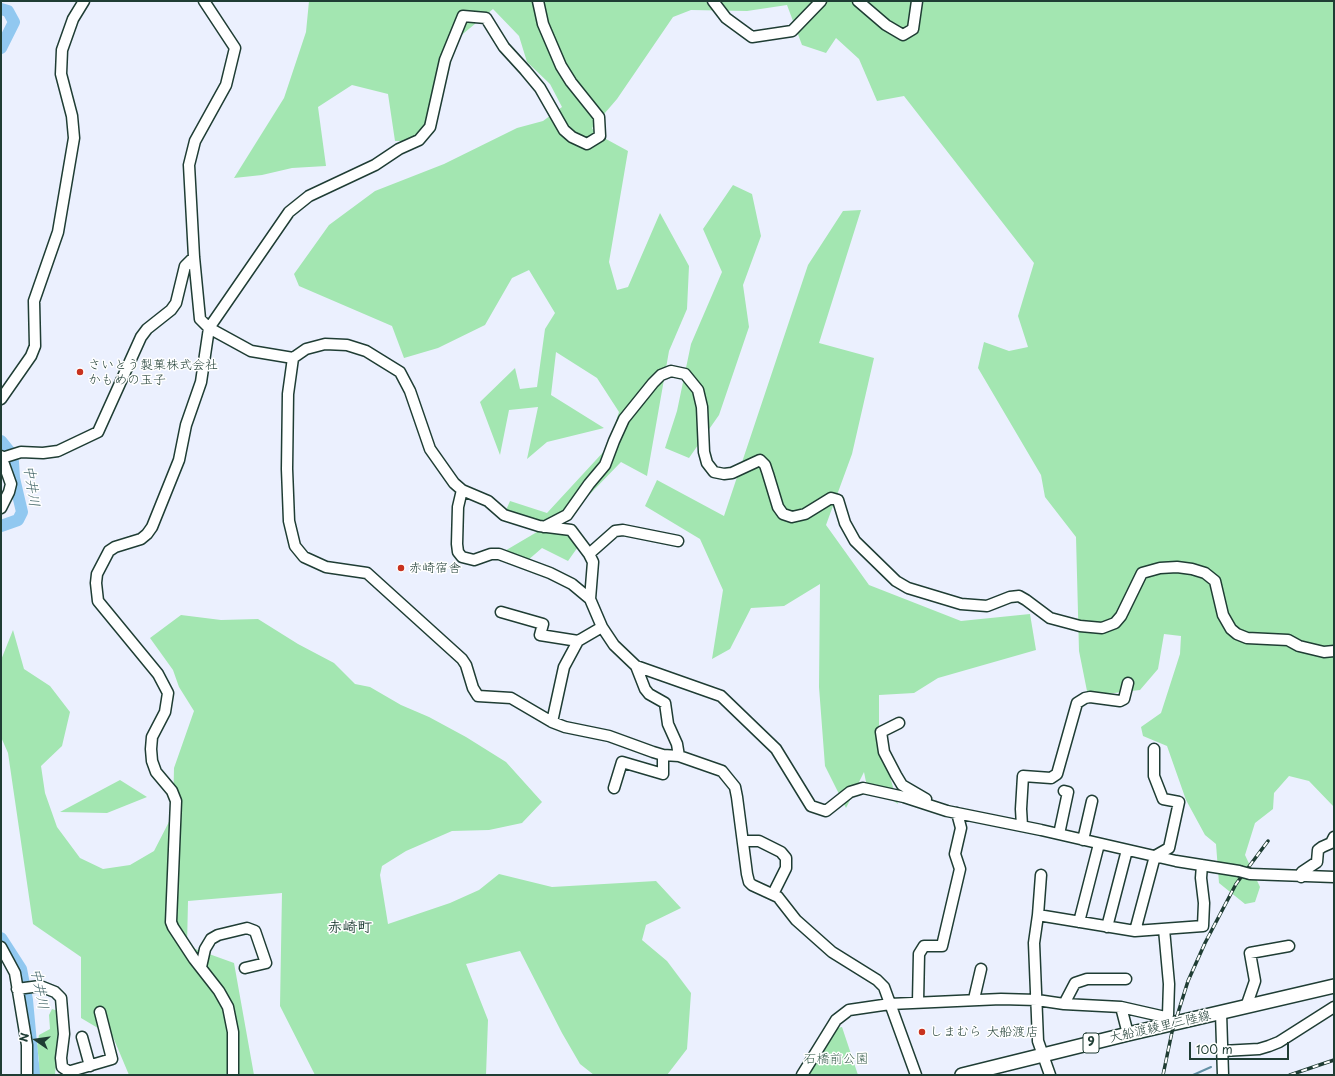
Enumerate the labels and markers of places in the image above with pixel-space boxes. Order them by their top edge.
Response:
place label: さいとう製菓株式会社 かもめの玉子 [88,357,218,388]
marker: さいとう製菓株式会社 かもめの玉子 [75,367,85,377]
place label: 赤崎宿舎 [409,560,461,576]
marker: 赤崎宿舎 [396,563,406,573]
place label: しまむら 大船渡店 [930,1024,1038,1040]
marker: しまむら 大船渡店 [917,1027,927,1037]

